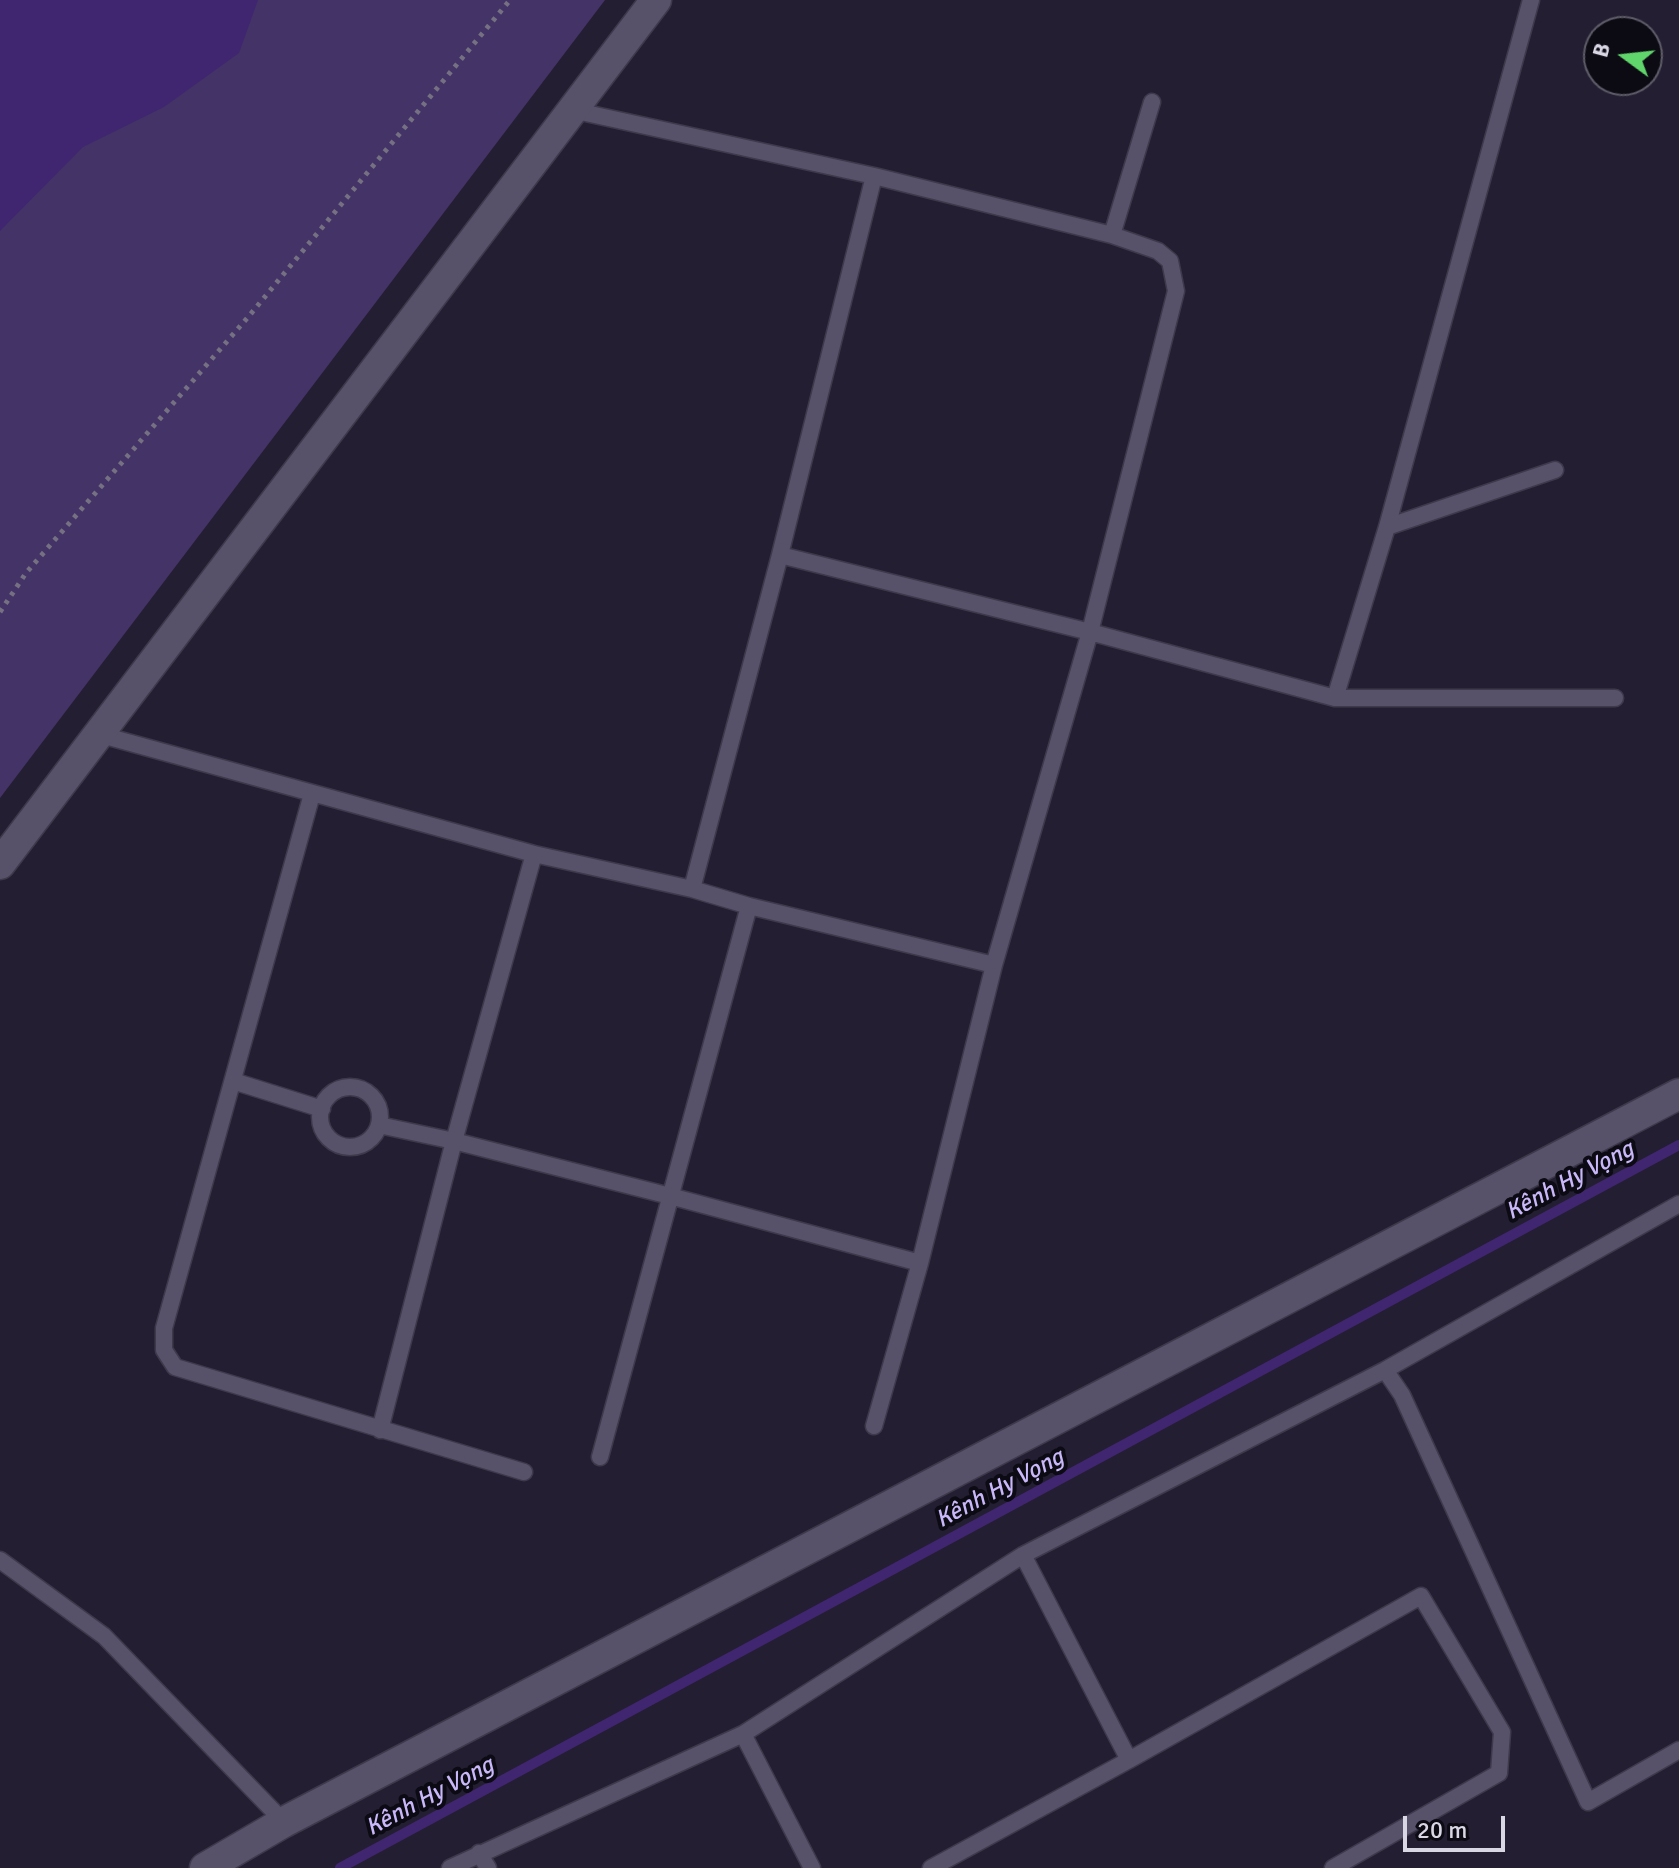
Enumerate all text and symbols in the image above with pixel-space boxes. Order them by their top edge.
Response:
north arrow [1583,16,1663,96]
text: B [1586,40,1616,60]
water label: Kênh Hy Vọng [1501,1135,1639,1227]
water label: Kênh Hy Vọng [931,1443,1069,1535]
water label: Kênh Hy Vọng [361,1751,499,1843]
scale bar [1407,1800,1509,1850]
text: 20 m [1417,1815,1467,1845]

